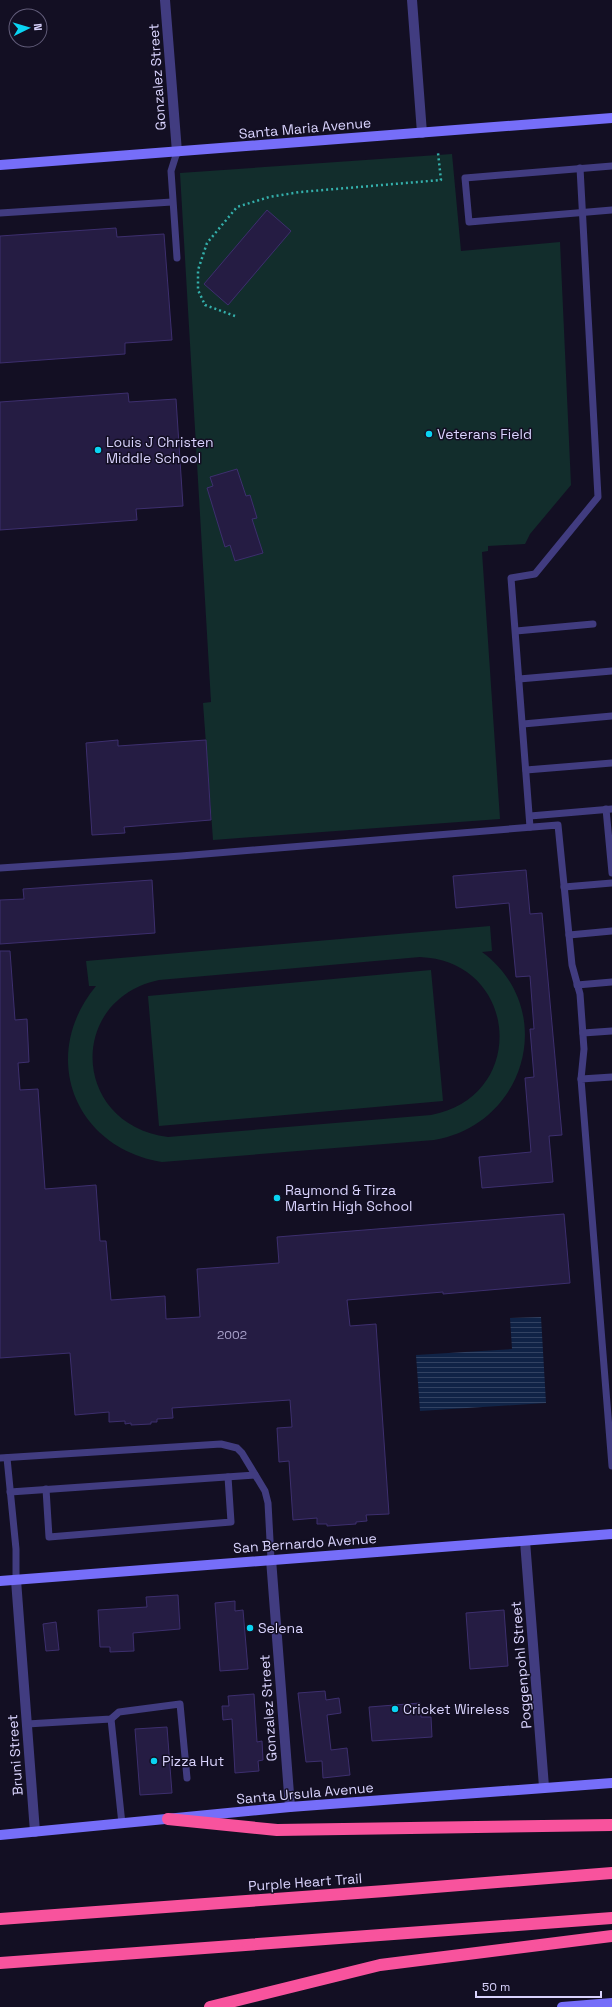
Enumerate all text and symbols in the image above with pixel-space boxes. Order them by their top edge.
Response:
north arrow [8,8,48,48]
text: N [31,23,45,31]
street label: Gonzalez Street [144,23,170,131]
street label: Santa Maria Avenue [238,113,372,143]
place label: Veterans Field [437,425,532,443]
marker: Veterans Field [424,429,434,439]
place label: Louis J Christen Middle School [106,433,214,467]
marker: Louis J Christen Middle School [93,445,103,455]
place label: Raymond & Tirza Martin High School [285,1181,413,1215]
marker: Raymond & Tirza Martin High School [272,1193,282,1203]
house number: 2002 [217,1327,247,1343]
street label: San Bernardo Avenue [233,1529,377,1557]
street label: Poggenpohl Street [506,1601,536,1729]
place label: Selena [258,1619,303,1637]
marker: Selena [245,1623,255,1633]
street label: Gonzalez Street [255,1654,281,1762]
place label: Cricket Wireless [403,1700,510,1718]
marker: Cricket Wireless [390,1704,400,1714]
street label: Bruni Street [3,1714,27,1796]
place label: Pizza Hut [162,1752,224,1770]
marker: Pizza Hut [149,1756,159,1766]
street label: Santa Ursula Avenue [236,1778,374,1808]
street label: Purple Heart Trail [247,1869,363,1895]
scale bar [476,1973,601,1999]
text: 50 m [482,1979,510,1995]

